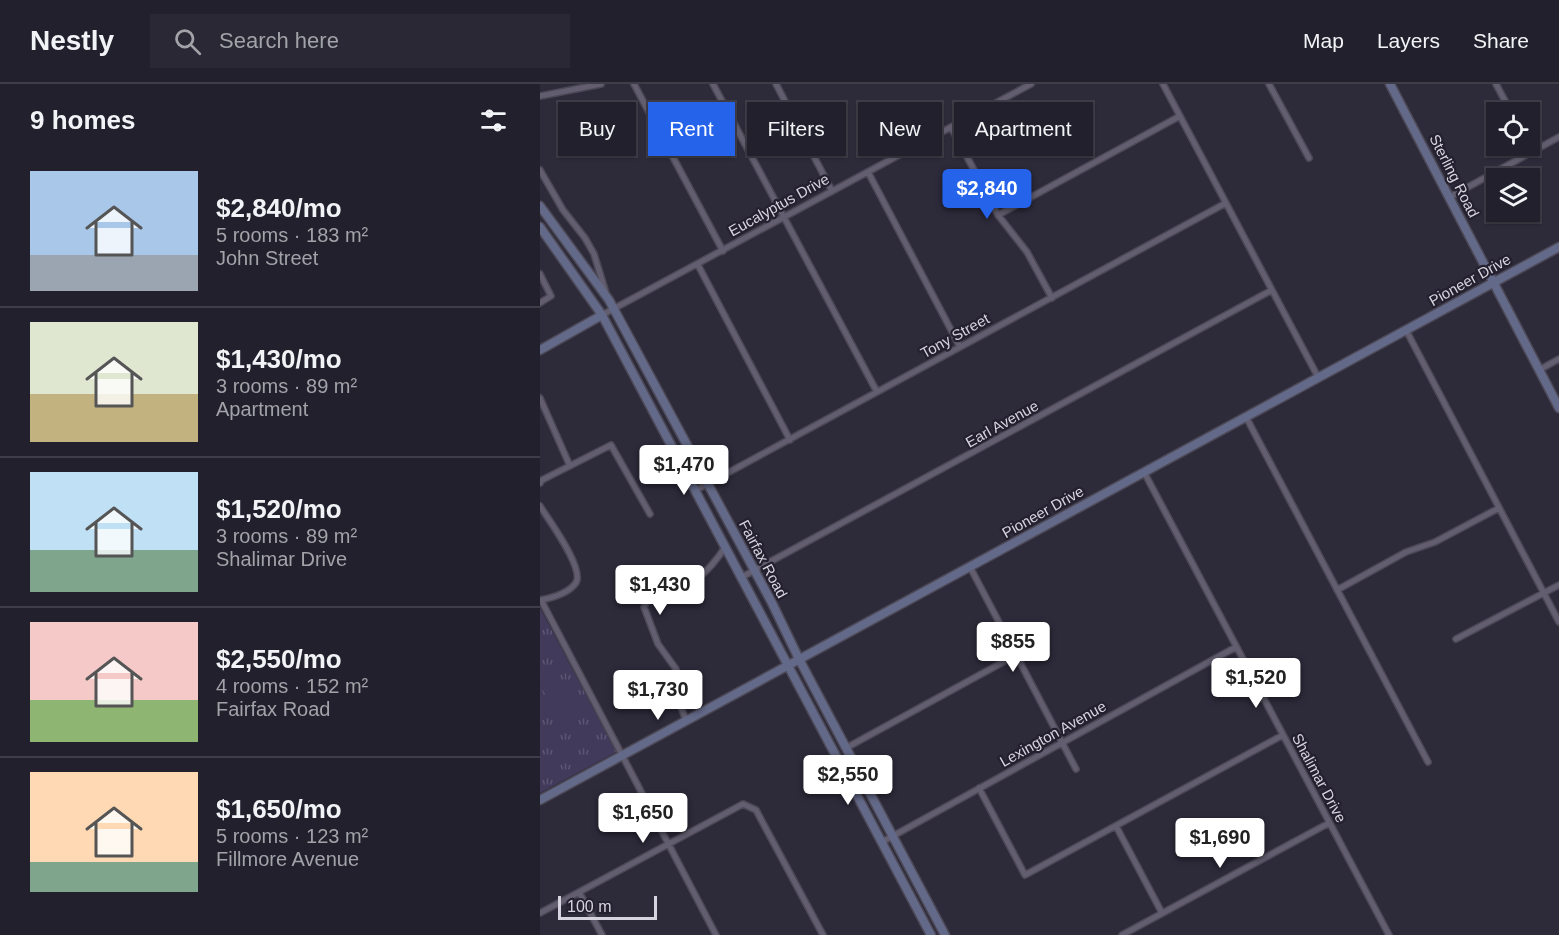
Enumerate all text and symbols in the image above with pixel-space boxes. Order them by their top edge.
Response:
search box [150,14,570,68]
text: Nestly [30,25,114,56]
icon: search [171,25,204,58]
text: Search here [219,28,339,53]
text: Map [1303,29,1344,52]
text: Layers [1377,29,1440,52]
text: Share [1473,29,1529,52]
chip: Buy [558,102,636,156]
chip: Rent [648,102,735,156]
chip: Filters [747,102,846,156]
chip: New [858,102,942,156]
chip: Apartment [954,102,1093,156]
map controls [1486,102,1540,222]
button: locate [1486,102,1540,156]
icon: filters [477,104,510,137]
text: 9 homes [30,105,136,135]
street label: Sterling Road [1426,131,1483,220]
button: layers [1486,168,1540,222]
pin: $2,840 [938,169,1036,220]
street label: Eucalyptus Drive [725,170,832,239]
text: $2,840 [956,177,1018,199]
text: $2,840/mo [216,193,342,223]
icon: home [78,195,150,267]
text: 5 rooms · 183 m² [216,224,368,246]
text: John Street [216,247,318,269]
street label: Pioneer Drive [1426,250,1514,309]
street label: Tony Street [917,309,993,361]
text: $1,430/mo [216,344,342,374]
icon: home [78,346,150,418]
text: 3 rooms · 89 m² [216,375,357,397]
street label: Earl Avenue [962,397,1041,451]
text: Apartment [216,398,308,420]
pin: $1,470 [635,445,733,496]
text: $1,470 [653,453,715,475]
street label: Pioneer Drive [999,482,1087,541]
text: $1,520/mo [216,494,342,524]
icon: home [78,496,150,568]
street label: Fairfax Road [736,517,791,601]
text: 3 rooms · 89 m² [216,525,357,547]
text: Shalimar Drive [216,548,347,570]
pin: $1,430 [611,565,709,616]
text: $1,430 [629,573,691,595]
pin: $855 [977,622,1049,673]
text: $855 [991,630,1035,652]
text: $2,550/mo [216,644,342,674]
icon: home [78,646,150,718]
pin: $1,520 [1207,658,1305,709]
text: $1,520 [1225,666,1287,688]
pin: $1,730 [609,670,707,721]
text: 4 rooms · 152 m² [216,675,368,697]
text: $1,730 [627,678,689,700]
street label: Lexington Avenue [997,697,1109,770]
text: Fairfax Road [216,698,331,720]
street label: Shalimar Drive [1289,730,1350,825]
pin: $2,550 [799,755,897,806]
text: $2,550 [817,763,879,785]
pin: $1,650 [594,793,692,844]
text: $1,650/mo [216,794,342,824]
icon: home [78,796,150,868]
text: $1,650 [612,801,674,823]
pin: $1,690 [1171,818,1269,869]
text: 5 rooms · 123 m² [216,825,368,847]
text: $1,690 [1189,826,1251,848]
text: Fillmore Avenue [216,848,359,870]
scale bar [558,893,657,920]
text: 100 m [567,898,611,915]

